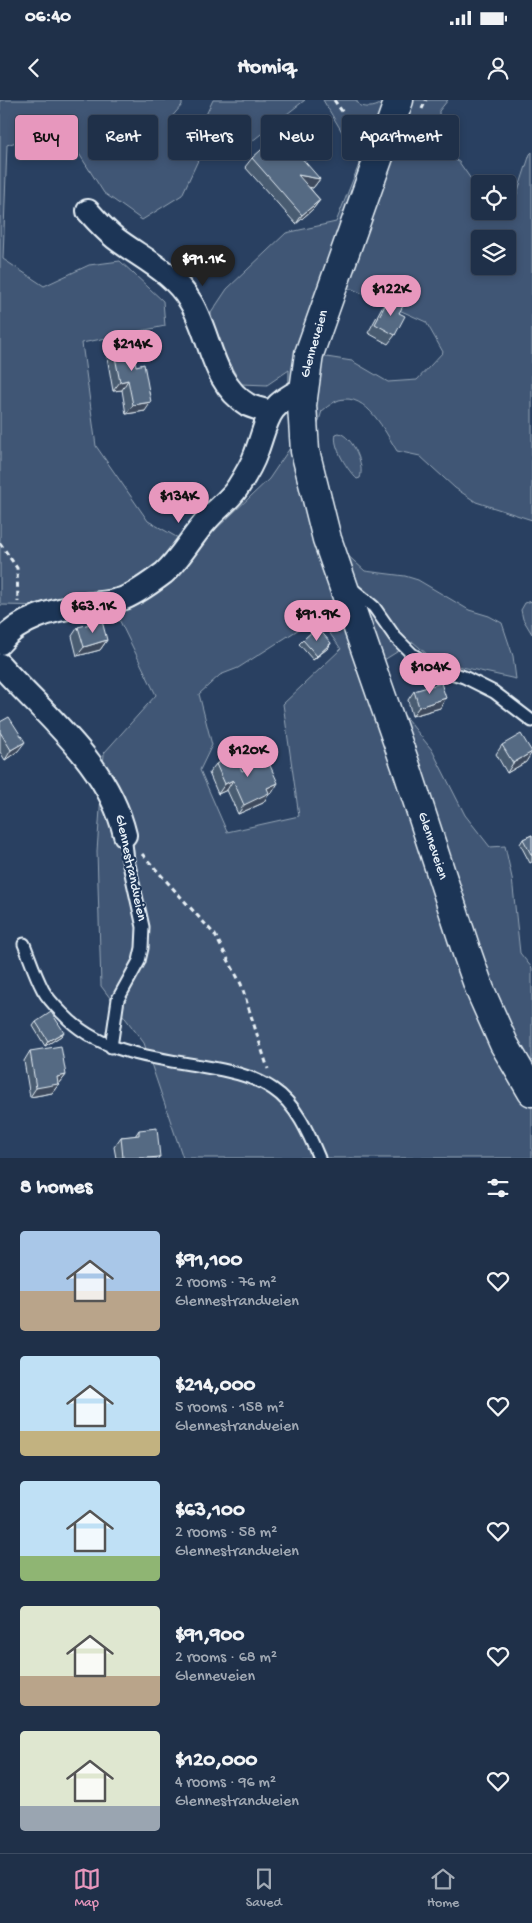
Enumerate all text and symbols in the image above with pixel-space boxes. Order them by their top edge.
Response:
text: 06:40 [25,6,71,29]
icon: back [20,54,48,82]
icon: person [484,54,512,82]
text: Homiq [237,55,295,81]
chip: Buy [15,115,78,160]
chip: Rent [88,115,158,160]
chip: Filters [168,115,251,160]
chip: New [261,115,332,160]
chip: Apartment [342,115,459,160]
map controls [471,175,516,275]
button: locate [471,175,516,220]
button: layers [471,230,516,275]
pin: $91.1K [162,244,244,287]
text: $91.1K [182,251,224,270]
pin: $122K [356,274,426,317]
text: $122K [372,281,410,300]
street label: Glenneveien [297,308,333,380]
pin: $214K [97,330,167,372]
text: $214K [113,336,151,355]
pin: $134K [144,482,214,524]
text: $134K [160,488,198,507]
pin: $63.1K [52,592,134,634]
text: $63.1K [71,598,115,617]
pin: $91.9K [276,600,358,642]
text: $91.9K [295,606,339,625]
pin: $104K [395,652,465,695]
text: $104K [410,659,450,678]
pin: $120K [213,736,283,778]
text: $120K [228,742,268,761]
street label: Glenneveien [413,810,451,882]
street label: Glennestrandveien [110,813,150,923]
icon: filters [484,1174,512,1202]
text: 8 homes [20,1176,92,1201]
text: $91,100 [175,1249,242,1274]
icon: home [60,1251,120,1311]
icon: heart [484,1267,512,1295]
text: 2 rooms · 76 m² [175,1274,277,1293]
text: Glennestrandveien [175,1293,299,1312]
text: $214,000 [175,1374,256,1399]
icon: home [60,1376,120,1436]
icon: heart [484,1392,512,1420]
text: 5 rooms · 158 m² [175,1399,284,1418]
text: Glennestrandveien [175,1418,299,1437]
text: $63,100 [175,1499,245,1524]
icon: home [60,1501,120,1561]
icon: heart [484,1517,512,1545]
text: 2 rooms · 58 m² [175,1524,277,1543]
text: Glennestrandveien [175,1543,299,1562]
text: $91,900 [175,1624,244,1649]
icon: home [60,1626,120,1686]
icon: heart [484,1642,512,1670]
text: 2 rooms · 68 m² [175,1649,277,1668]
text: Glenneveien [175,1668,255,1687]
text: $120,000 [175,1749,258,1774]
icon: home [60,1751,120,1811]
icon: heart [484,1767,512,1795]
text: 4 rooms · 96 m² [175,1774,276,1793]
text: Glennestrandveien [175,1793,299,1812]
tab: Map [73,1865,101,1912]
tab: Saved [246,1865,282,1912]
tab: Home [427,1865,459,1912]

